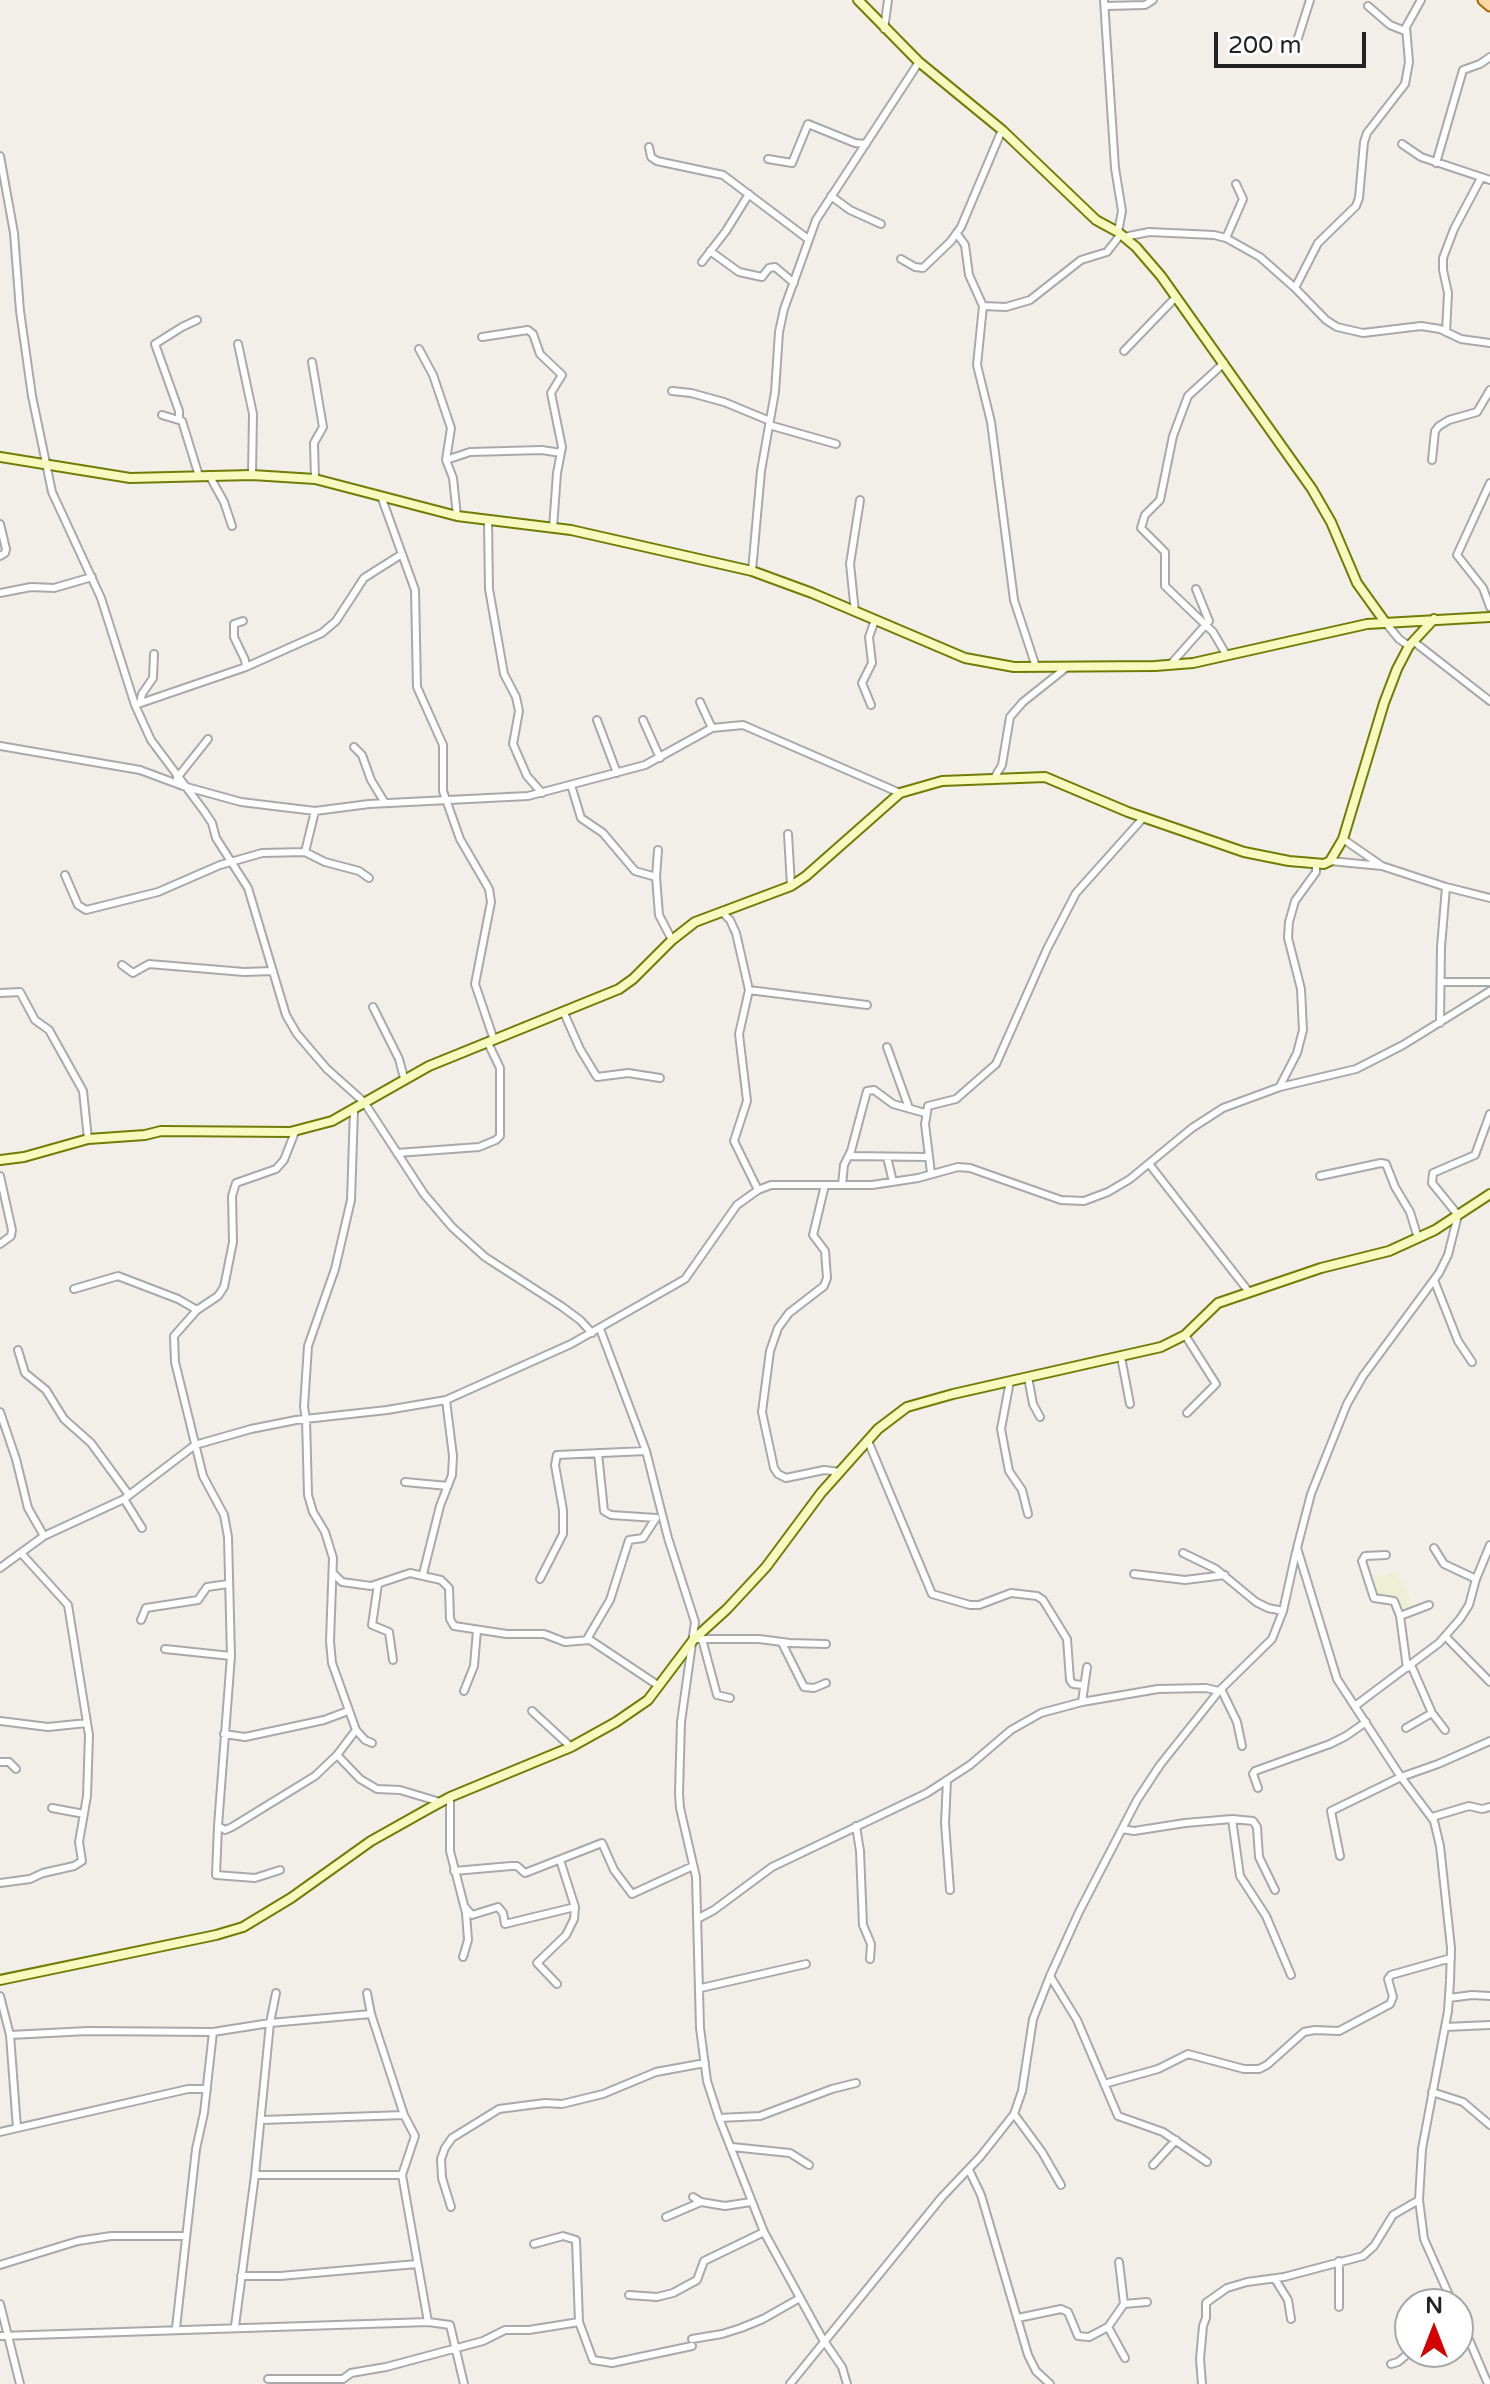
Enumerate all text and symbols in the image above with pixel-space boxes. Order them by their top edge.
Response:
scale bar [1218,16,1370,66]
text: 200 m [1228,31,1302,60]
north arrow [1394,2288,1474,2368]
text: N [1425,2293,1443,2319]

